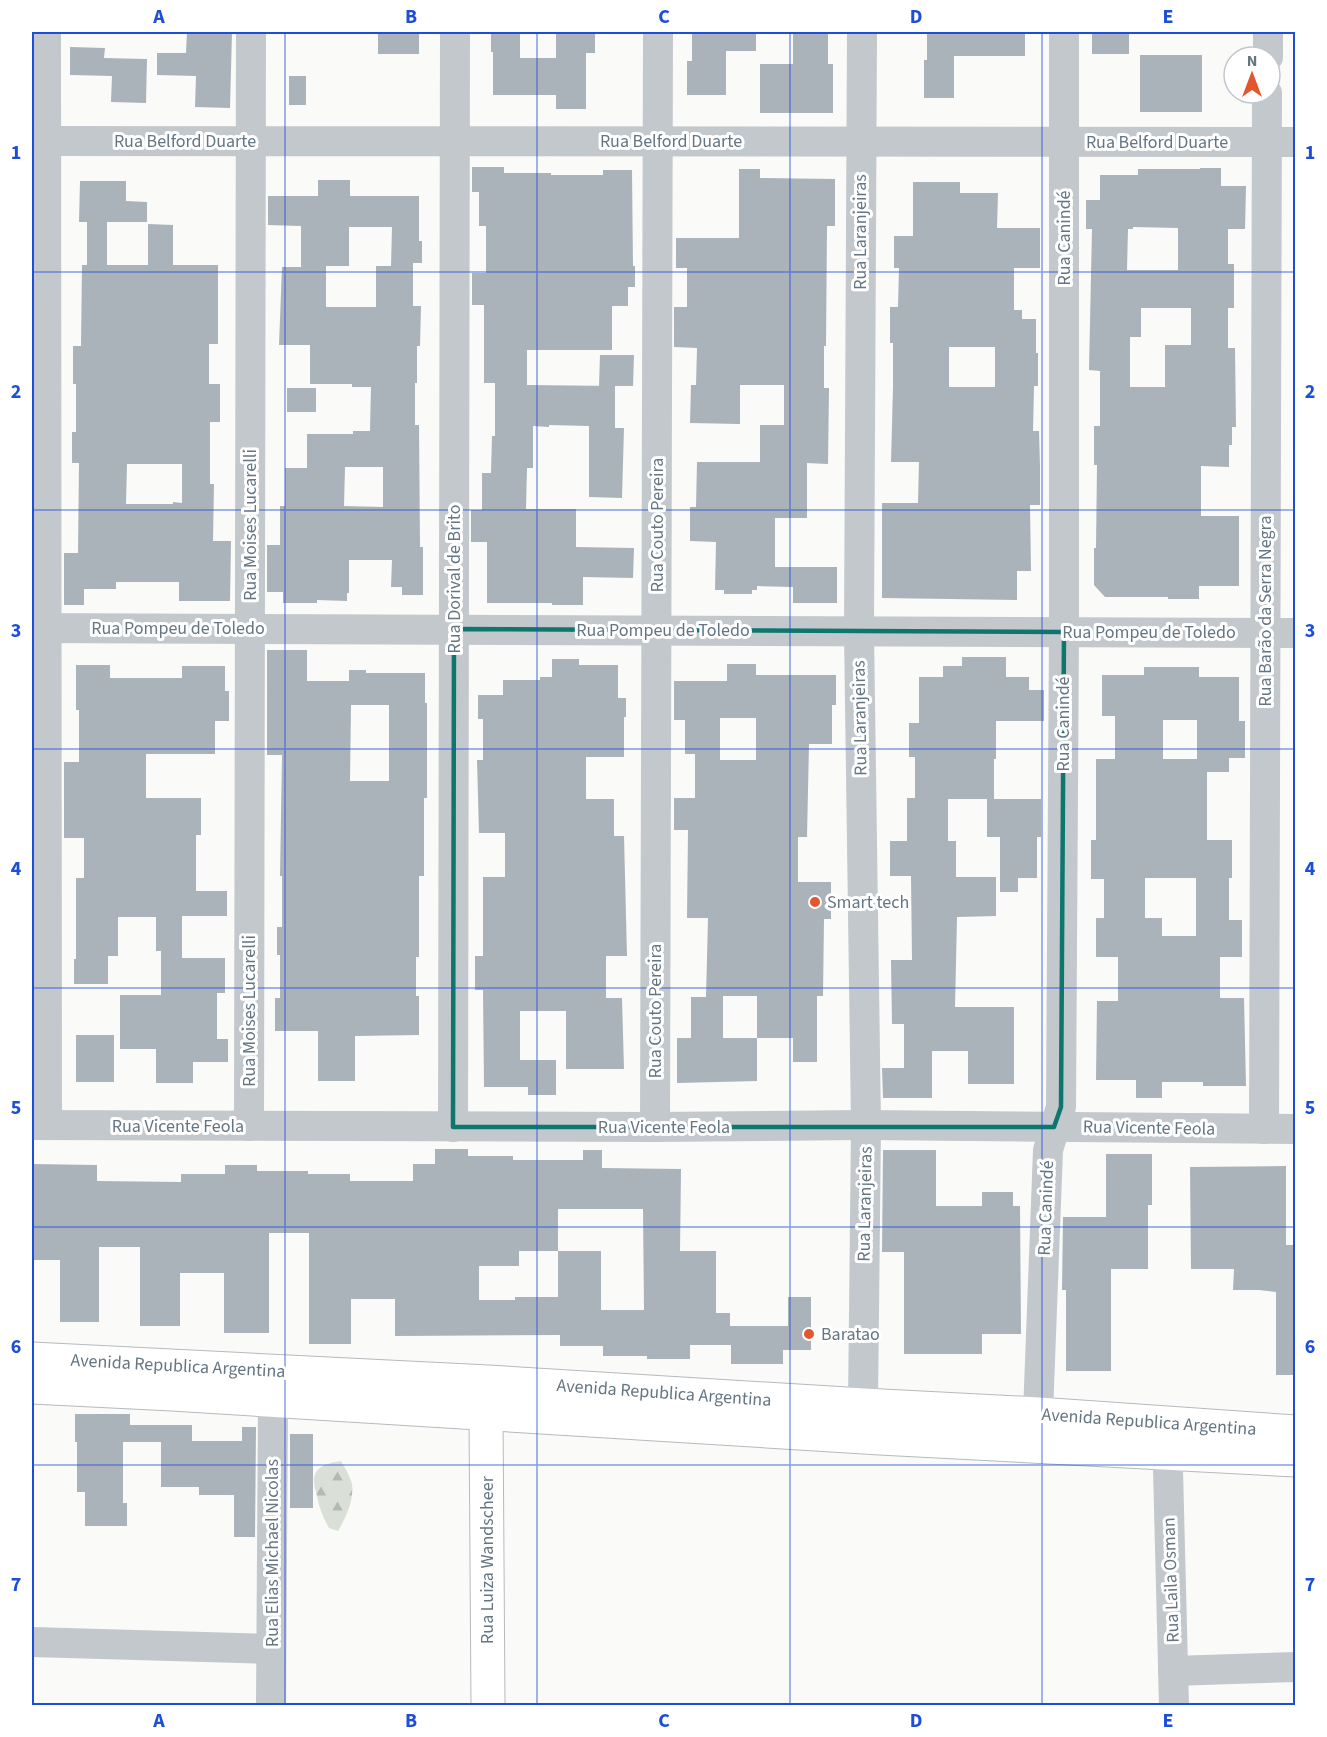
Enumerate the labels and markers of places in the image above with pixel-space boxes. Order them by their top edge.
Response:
place label: Smart tech [827,890,909,915]
marker: Smart tech [808,895,822,909]
place label: Baratao [821,1322,880,1347]
marker: Baratao [802,1327,816,1341]

